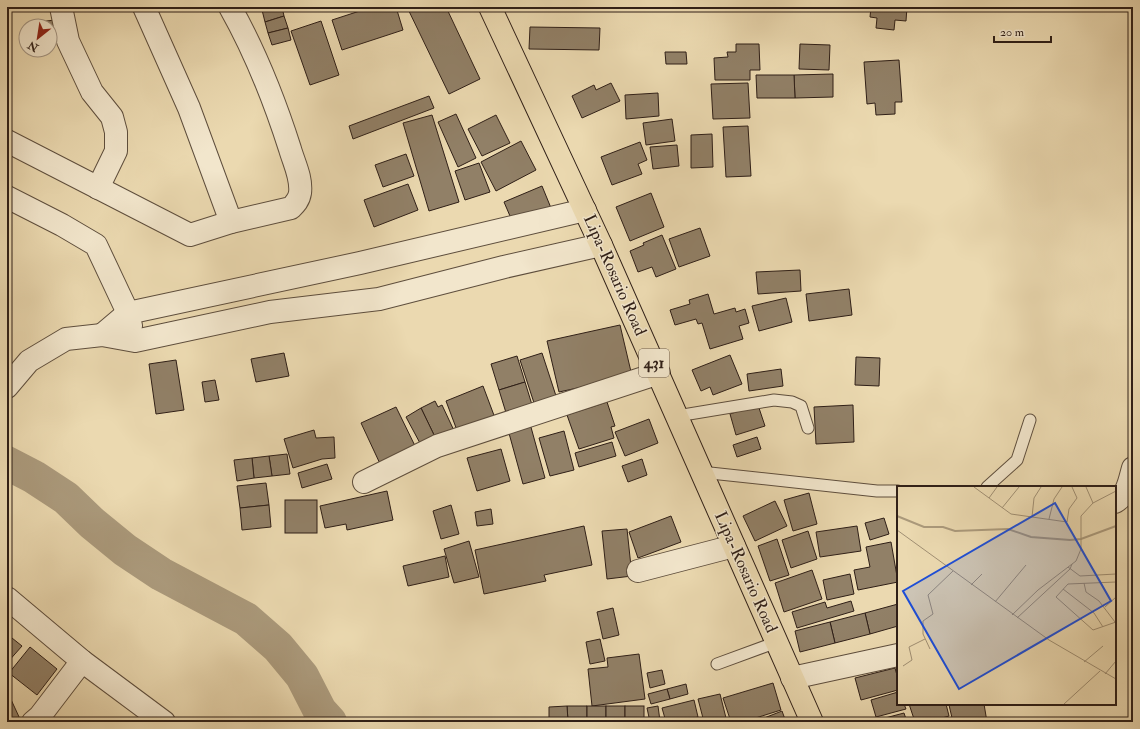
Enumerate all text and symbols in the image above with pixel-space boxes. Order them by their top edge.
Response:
north arrow [18,18,58,58]
scale bar [994,18,1051,44]
text: 20 m [1000,25,1025,40]
text: N [25,38,42,55]
street label: Lipa-Rosario Road [578,211,651,340]
road number: 431 [639,349,669,377]
inset map [897,486,1116,705]
street label: Lipa-Rosario Road [709,508,782,637]

